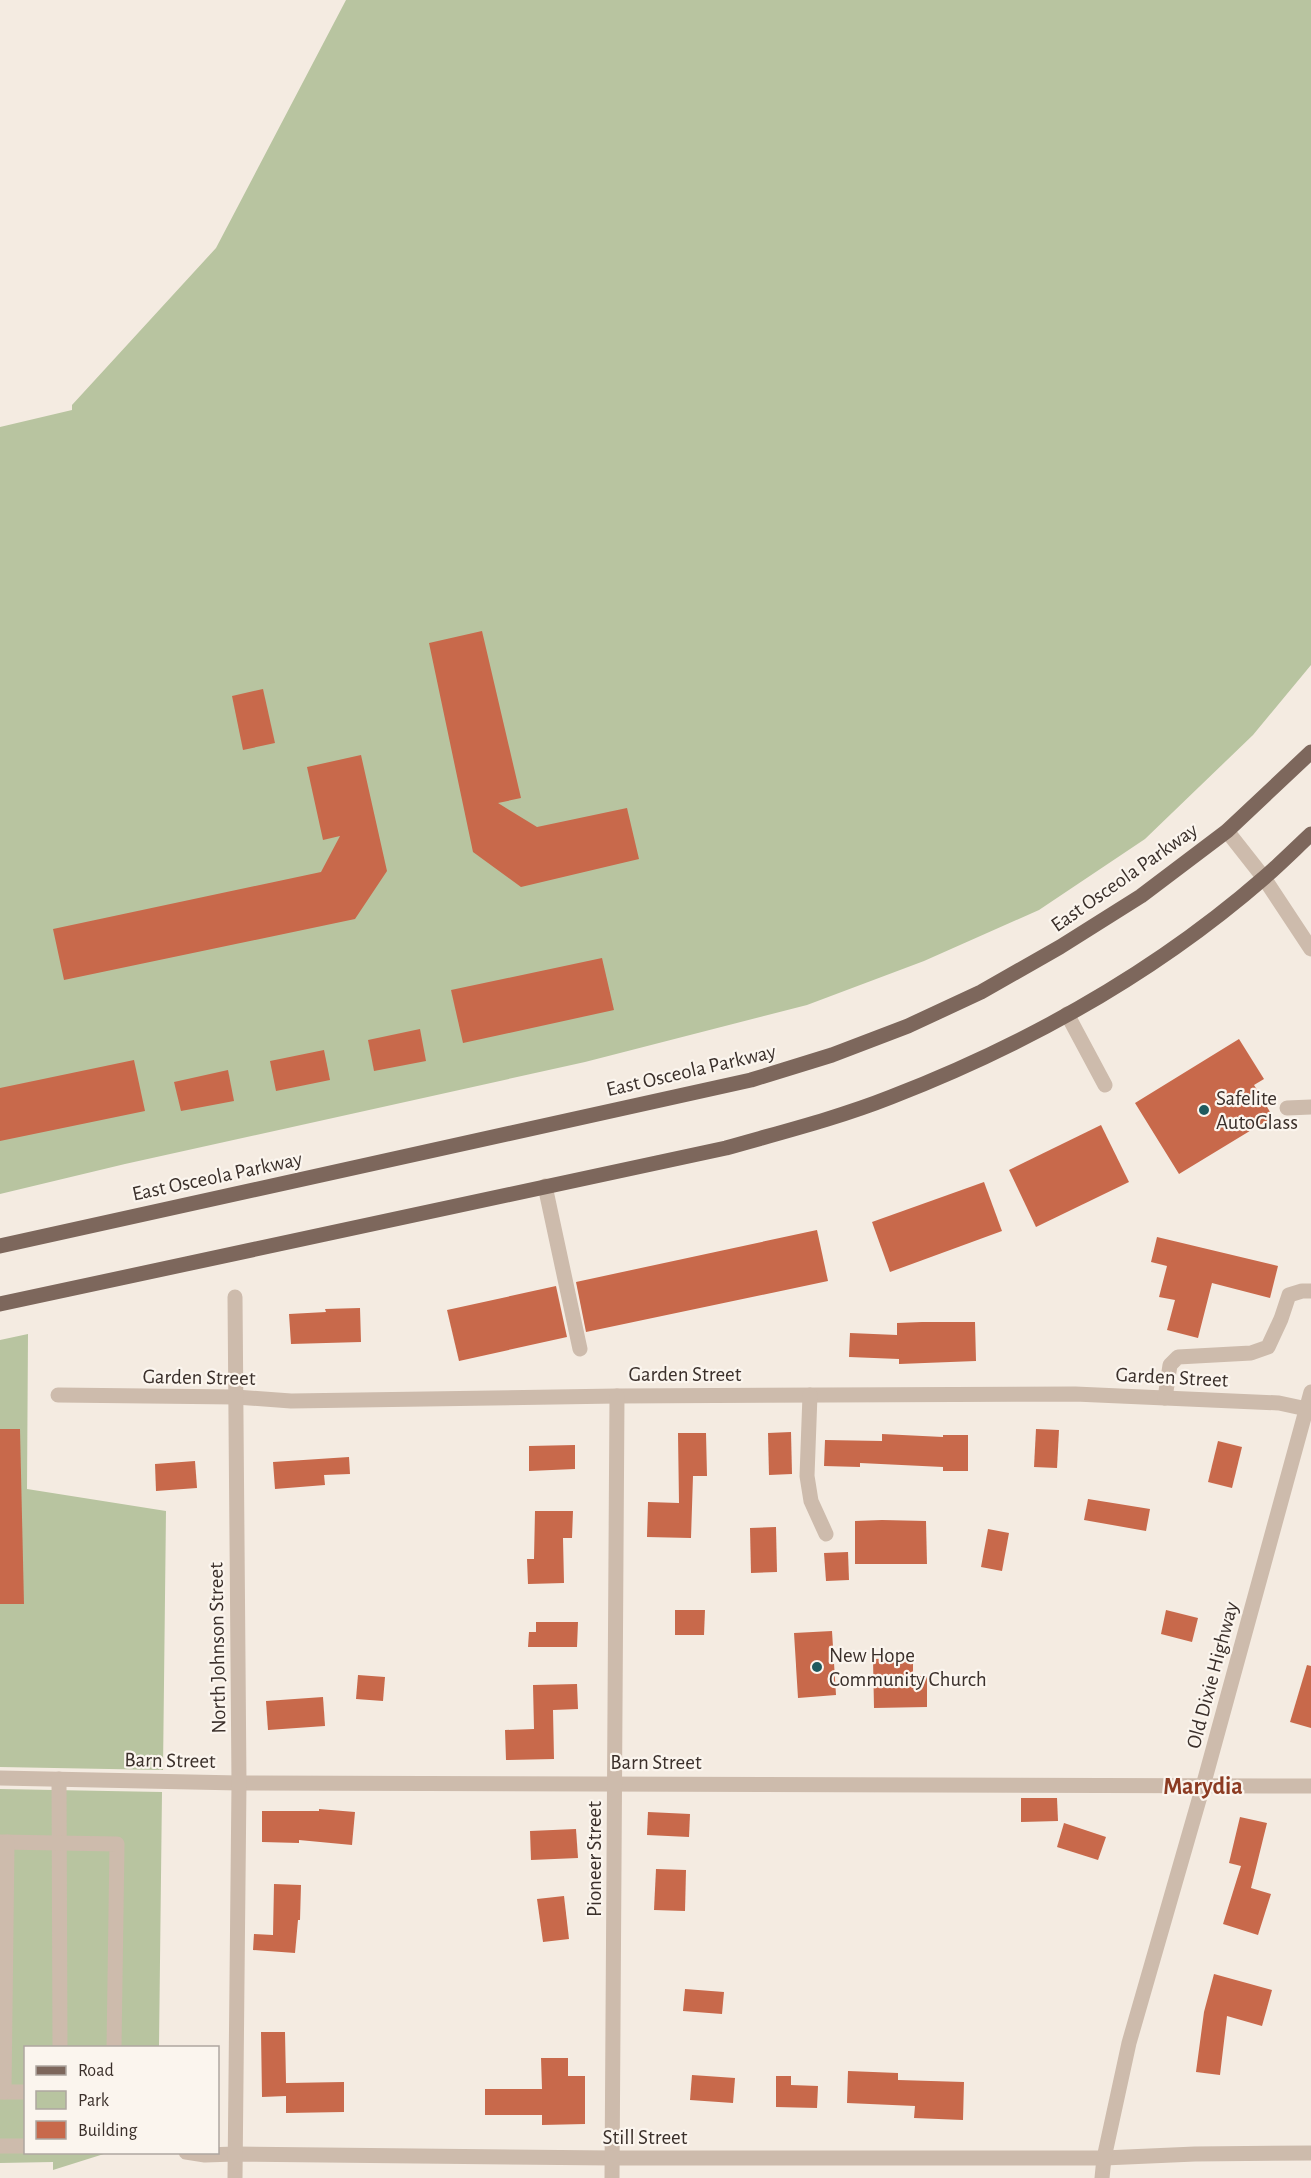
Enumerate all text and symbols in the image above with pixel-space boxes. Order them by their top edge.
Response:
street label: East Osceola Parkway [1047,819,1201,936]
street label: East Osceola Parkway [604,1041,778,1100]
place label: Safelite AutoGlass [1216,1088,1298,1133]
marker: Safelite AutoGlass [1197,1103,1211,1117]
street label: East Osceola Parkway [130,1148,304,1205]
street label: Garden Street [629,1364,742,1385]
street label: Garden Street [1115,1364,1229,1391]
street label: Garden Street [142,1366,256,1389]
street label: North Johnson Street [206,1562,229,1734]
street label: Old Dixie Highway [1183,1599,1242,1751]
place label: New Hope Community Church [829,1645,987,1690]
marker: New Hope Community Church [810,1660,824,1674]
street label: Barn Street [124,1749,216,1772]
street label: Barn Street [610,1752,702,1773]
district label: Marydia [1163,1775,1243,1799]
street label: Pioneer Street [584,1801,605,1917]
legend [24,2046,219,2154]
text: Road [78,2062,114,2080]
text: Park [78,2092,110,2110]
text: Building [78,2122,138,2140]
street label: Still Street [603,2127,688,2148]

